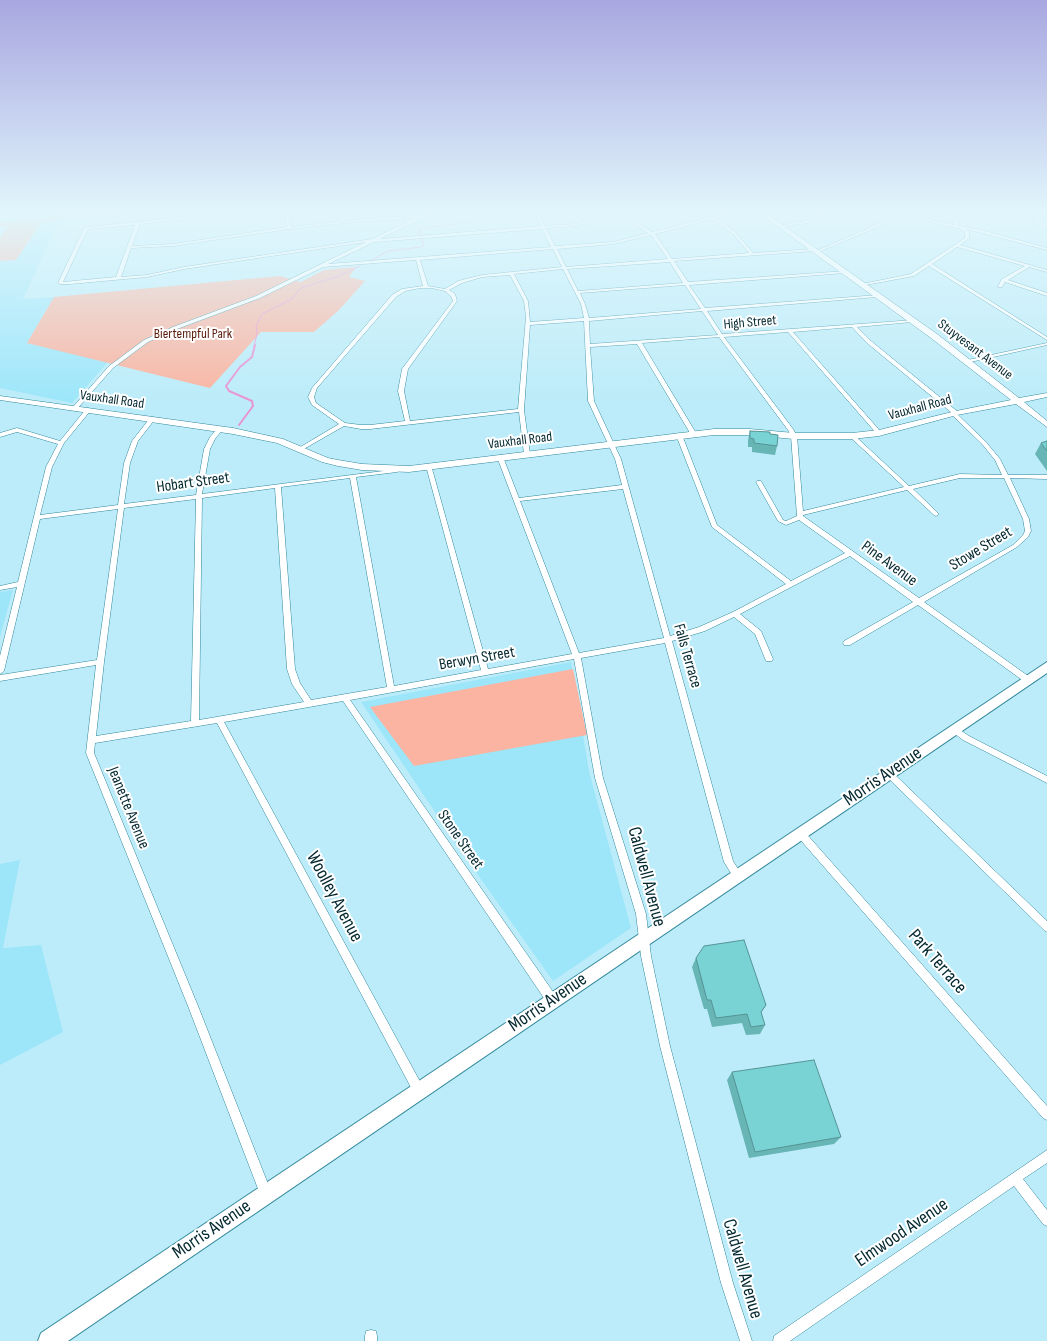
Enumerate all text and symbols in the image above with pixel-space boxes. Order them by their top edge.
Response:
street label: High Street [723,312,777,334]
street label: Stuyvesant Avenue [934,316,1016,384]
park label: Biertempful Park [154,326,232,342]
street label: Vauxhall Road [79,387,145,413]
street label: Vauxhall Road [887,392,953,424]
street label: Vauxhall Road [487,429,553,453]
street label: Hobart Street [155,468,231,498]
street label: Stowe Street [946,523,1016,575]
street label: Pine Avenue [857,537,921,591]
street label: Falls Terrace [669,622,705,690]
street label: Berwyn Street [438,643,516,675]
street label: Morris Avenue [839,742,927,812]
street label: Jeanette Avenue [103,764,153,852]
street label: Stone Street [433,807,487,873]
street label: Caldwell Avenue [622,825,670,929]
street label: Woolley Avenue [301,848,367,946]
street label: Park Terrace [903,925,971,999]
street label: Morris Avenue [504,968,592,1038]
street label: Elmwood Avenue [851,1194,953,1272]
street label: Morris Avenue [168,1195,256,1265]
street label: Caldwell Avenue [717,1217,767,1321]

